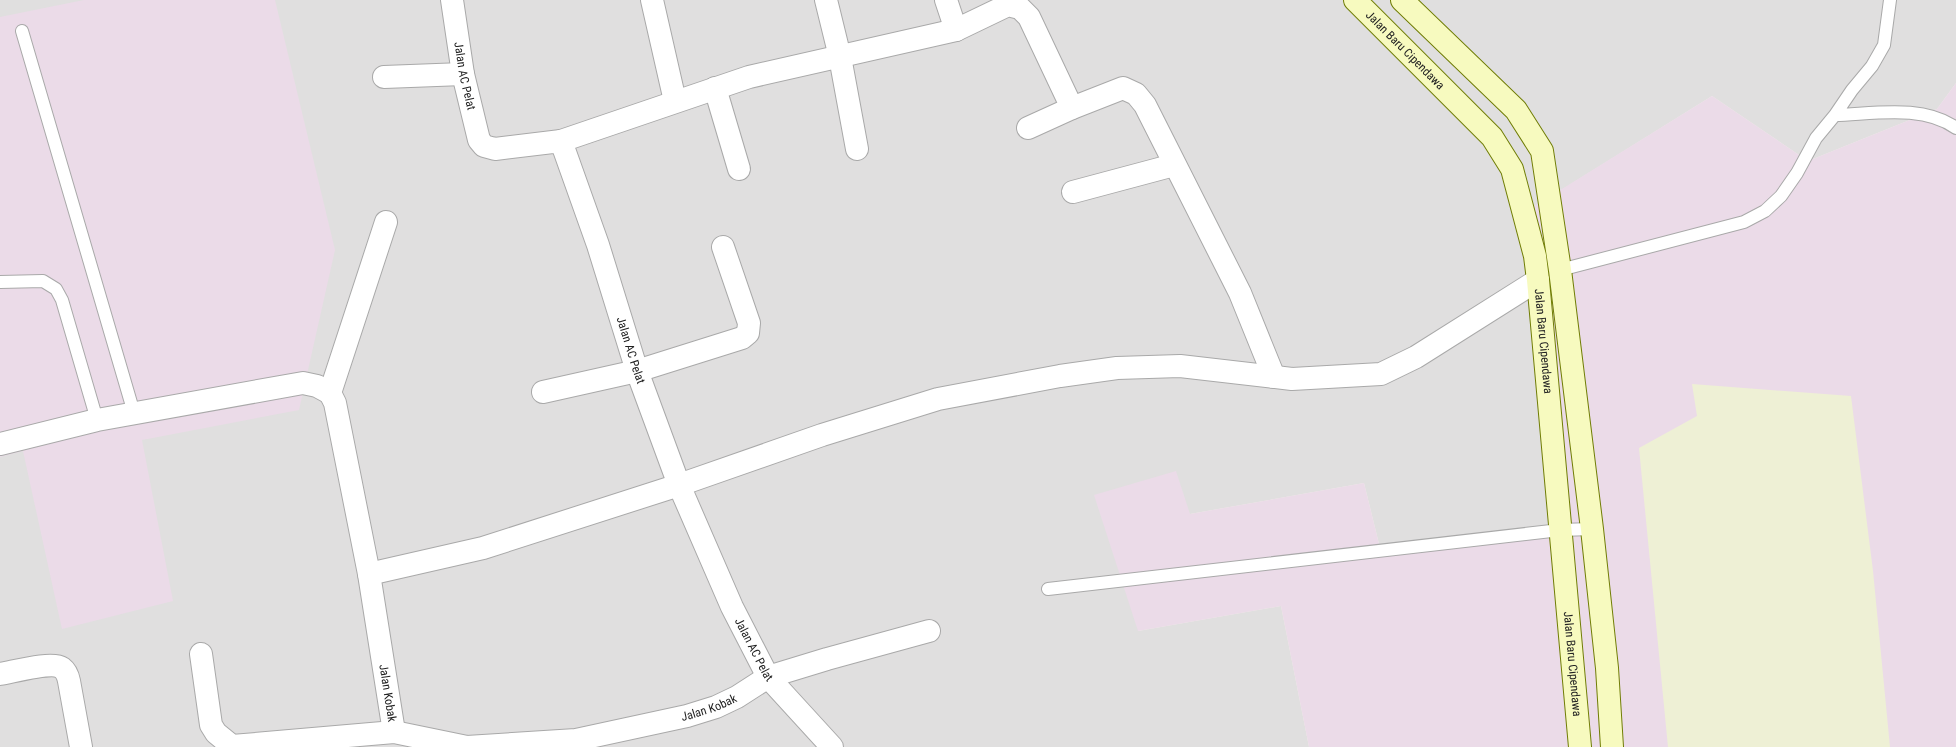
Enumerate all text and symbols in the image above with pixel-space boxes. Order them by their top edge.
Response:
street label: Jalan Baru Cipendawa [1363,8,1448,93]
street label: Jalan AC Pelat [451,41,479,112]
street label: Jalan Baru Cipendawa [1532,288,1555,394]
street label: Jalan AC Pelat [614,315,648,386]
street label: Jalan Baru Cipendawa [1561,611,1584,717]
street label: Jalan AC Pelat [732,615,776,685]
street label: Jalan Kobak [376,663,399,723]
street label: Jalan Kobak [680,691,739,724]

